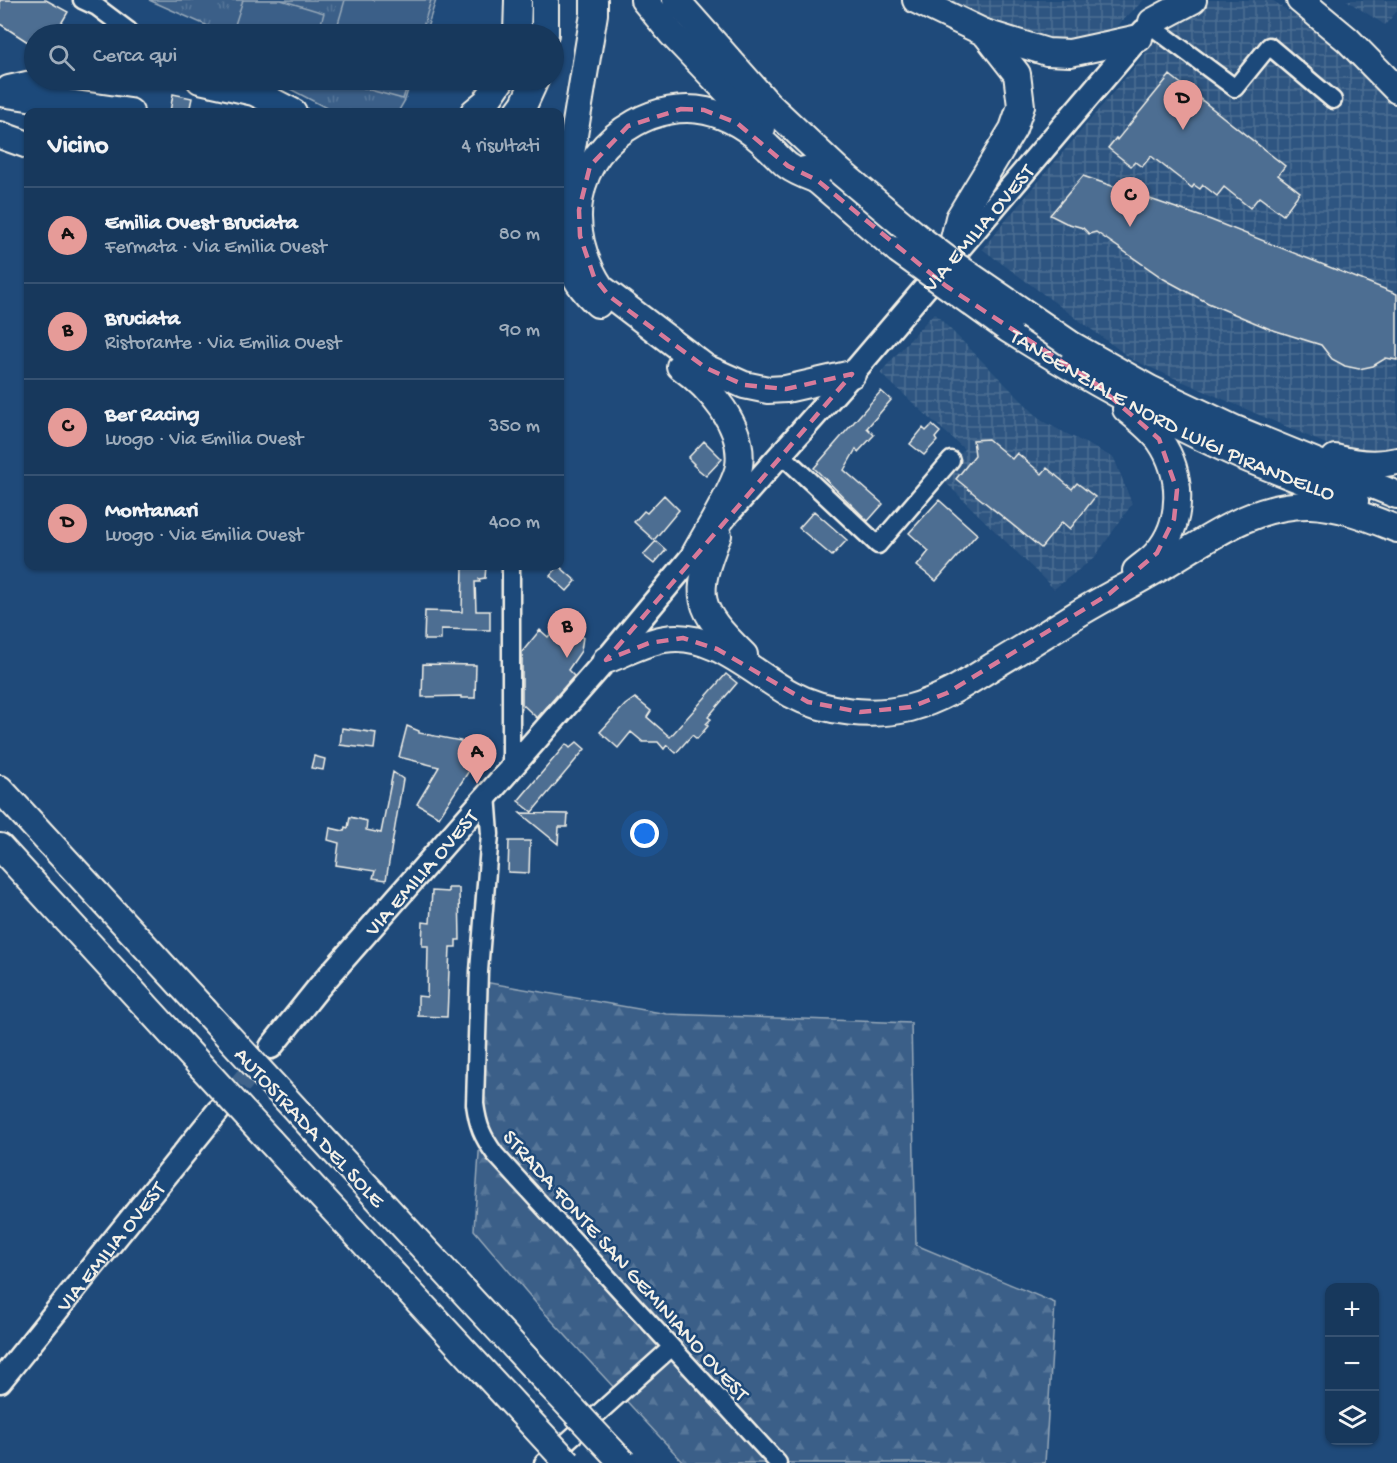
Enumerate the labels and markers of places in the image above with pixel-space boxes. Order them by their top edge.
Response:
pin: D [1164,80,1202,130]
pin: C [1110,178,1150,227]
pin: B [548,608,586,658]
pin: A [458,734,496,784]

